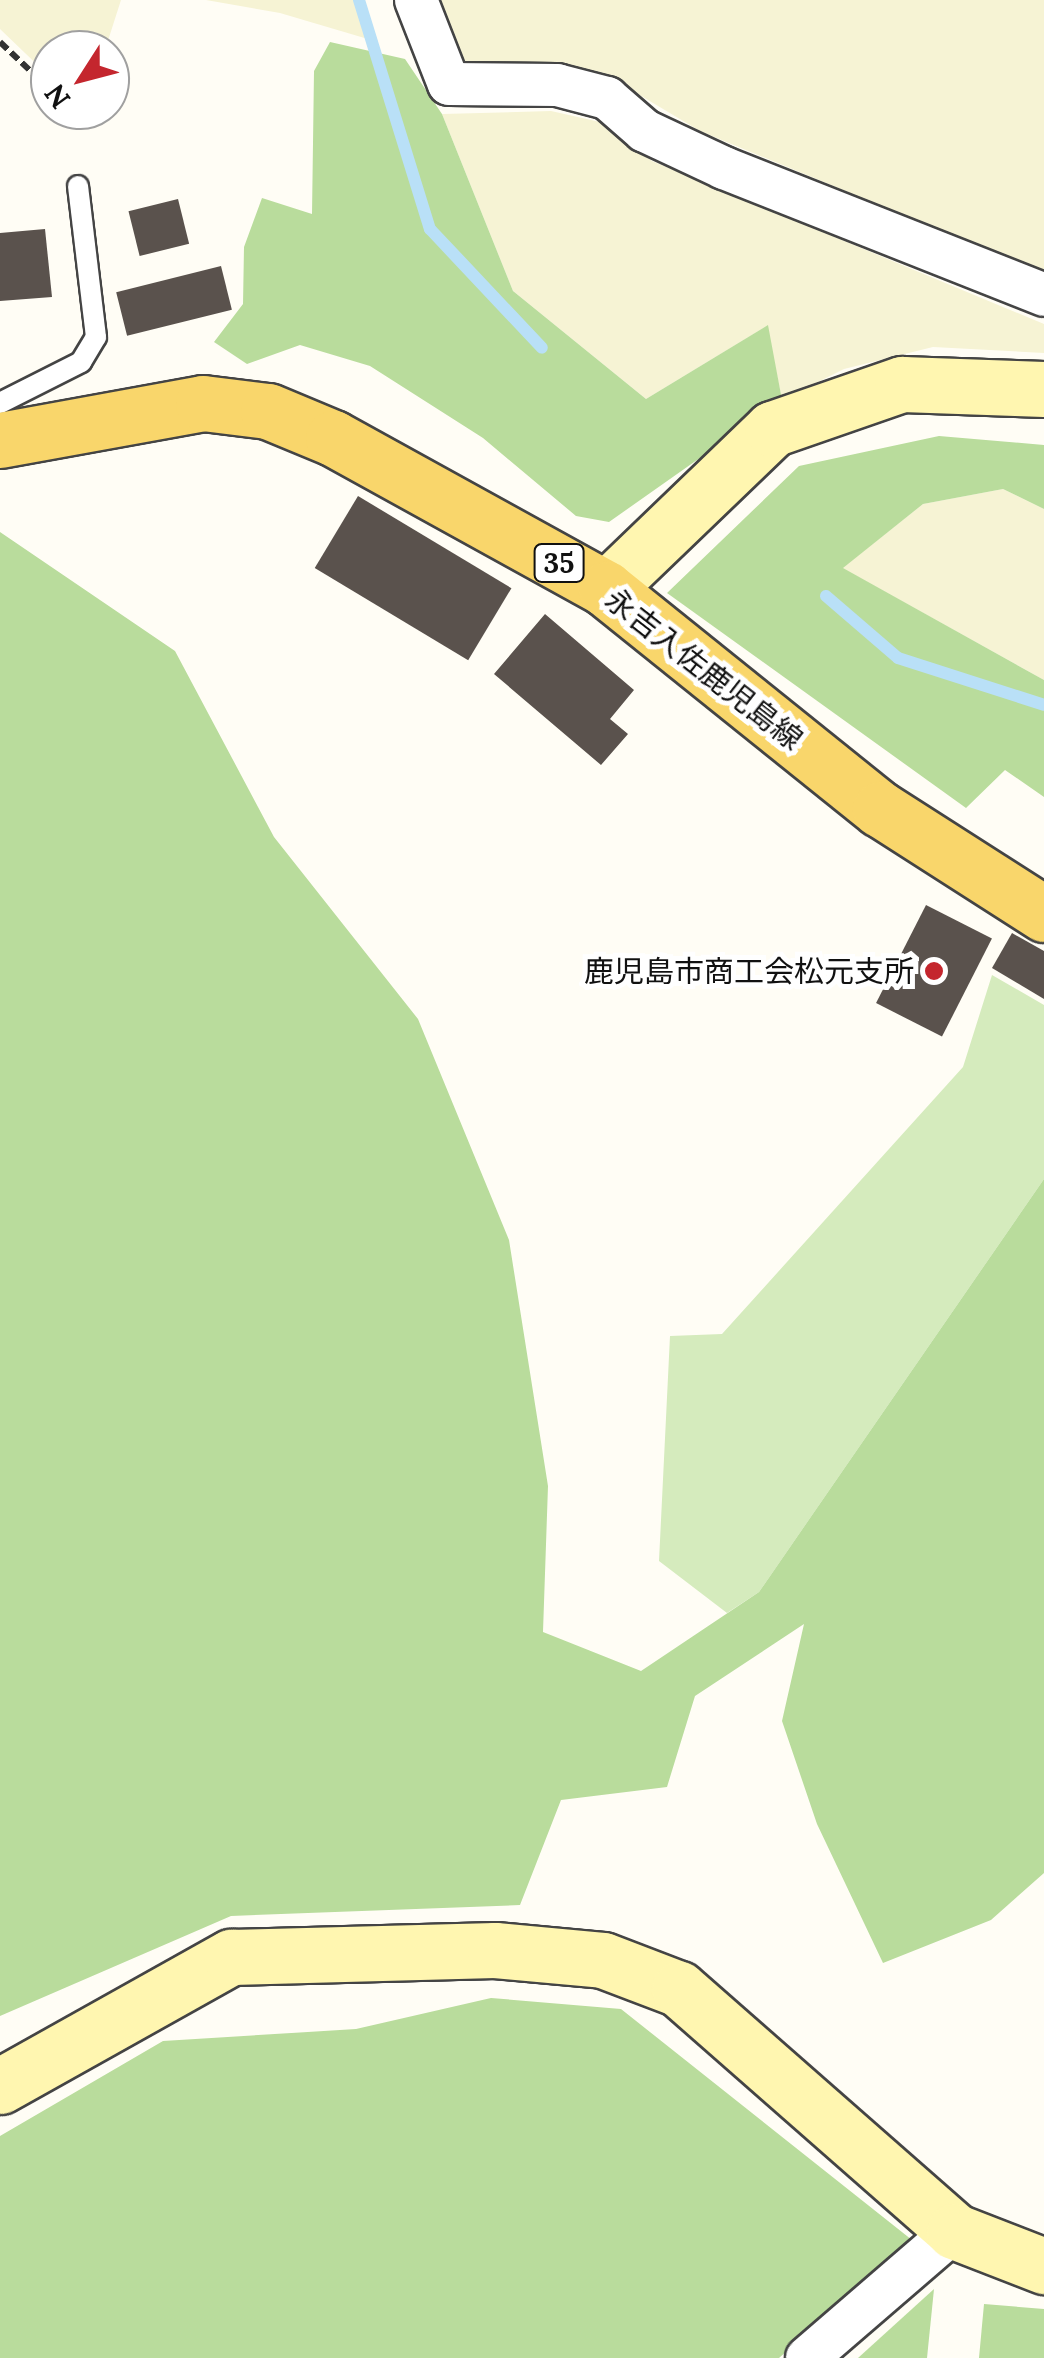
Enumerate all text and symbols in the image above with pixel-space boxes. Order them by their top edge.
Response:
north arrow [30,30,130,130]
text: N [36,77,78,116]
road number: 35 [532,540,586,586]
street label: 永吉入佐鹿児島線 [598,581,810,757]
place label: 鹿児島市商工会松元支所 [584,953,914,989]
marker: 鹿児島市商工会松元支所 [923,960,945,982]

